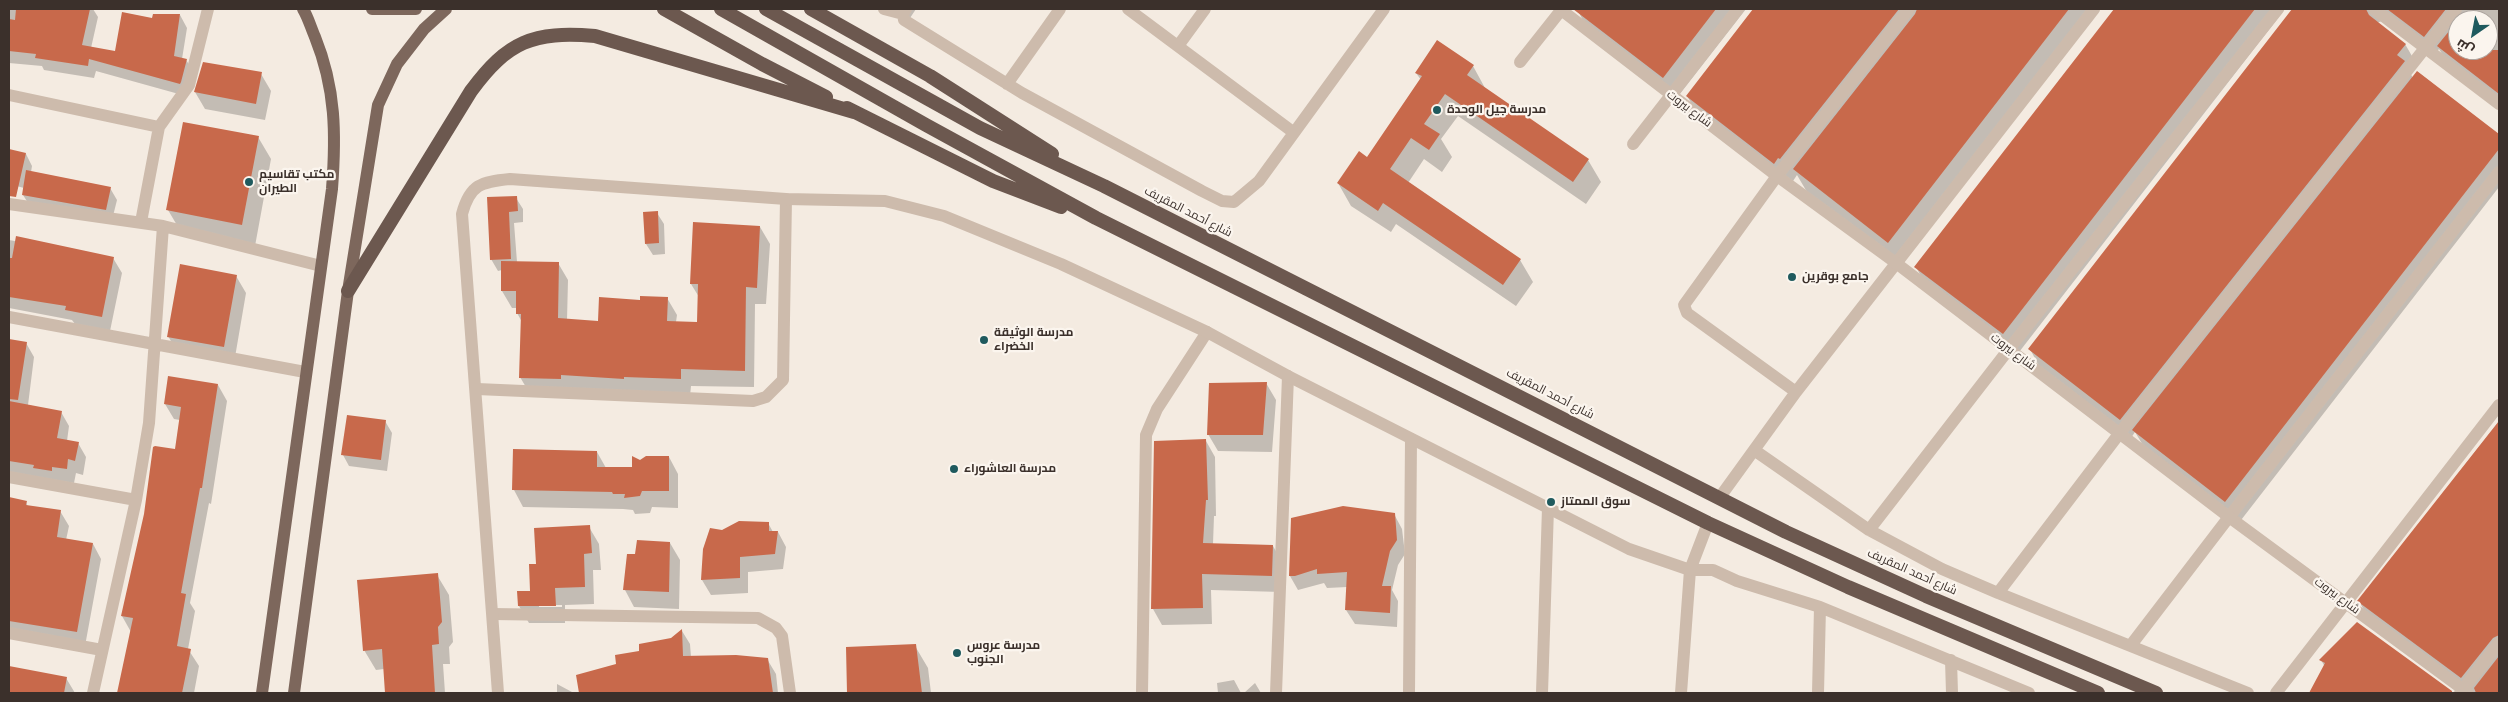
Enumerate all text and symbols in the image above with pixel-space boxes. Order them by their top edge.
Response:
north arrow [2448,10,2498,60]
text: ش [2453,35,2477,59]
street label: شارع بيروت [1664,87,1714,131]
place label: مدرسة جيل الوحدة [1447,103,1546,117]
marker: مدرسة جيل الوحدة [1431,104,1443,116]
place label: مكتب تقاسيم الطيران [259,168,334,196]
marker: مكتب تقاسيم الطيران [243,176,255,188]
street label: شارع أحمد المقريف [1142,184,1234,240]
place label: جامع بوقرين [1802,270,1869,284]
marker: جامع بوقرين [1786,271,1798,283]
place label: مدرسة الوثيقة الخضراء [994,326,1073,354]
street label: شارع بيروت [1988,330,2038,374]
marker: مدرسة الوثيقة الخضراء [978,334,990,346]
street label: شارع أحمد المقريف [1504,366,1596,422]
place label: مدرسة العاشوراء [964,462,1056,476]
marker: مدرسة العاشوراء [948,463,960,475]
place label: سوق الممتاز [1561,495,1630,509]
marker: سوق الممتاز [1545,496,1557,508]
street label: شارع أحمد المقريف [1865,546,1959,598]
street label: شارع بيروت [2311,575,2363,617]
place label: مدرسة عروس الجنوب [967,639,1040,667]
marker: مدرسة عروس الجنوب [951,647,963,659]

